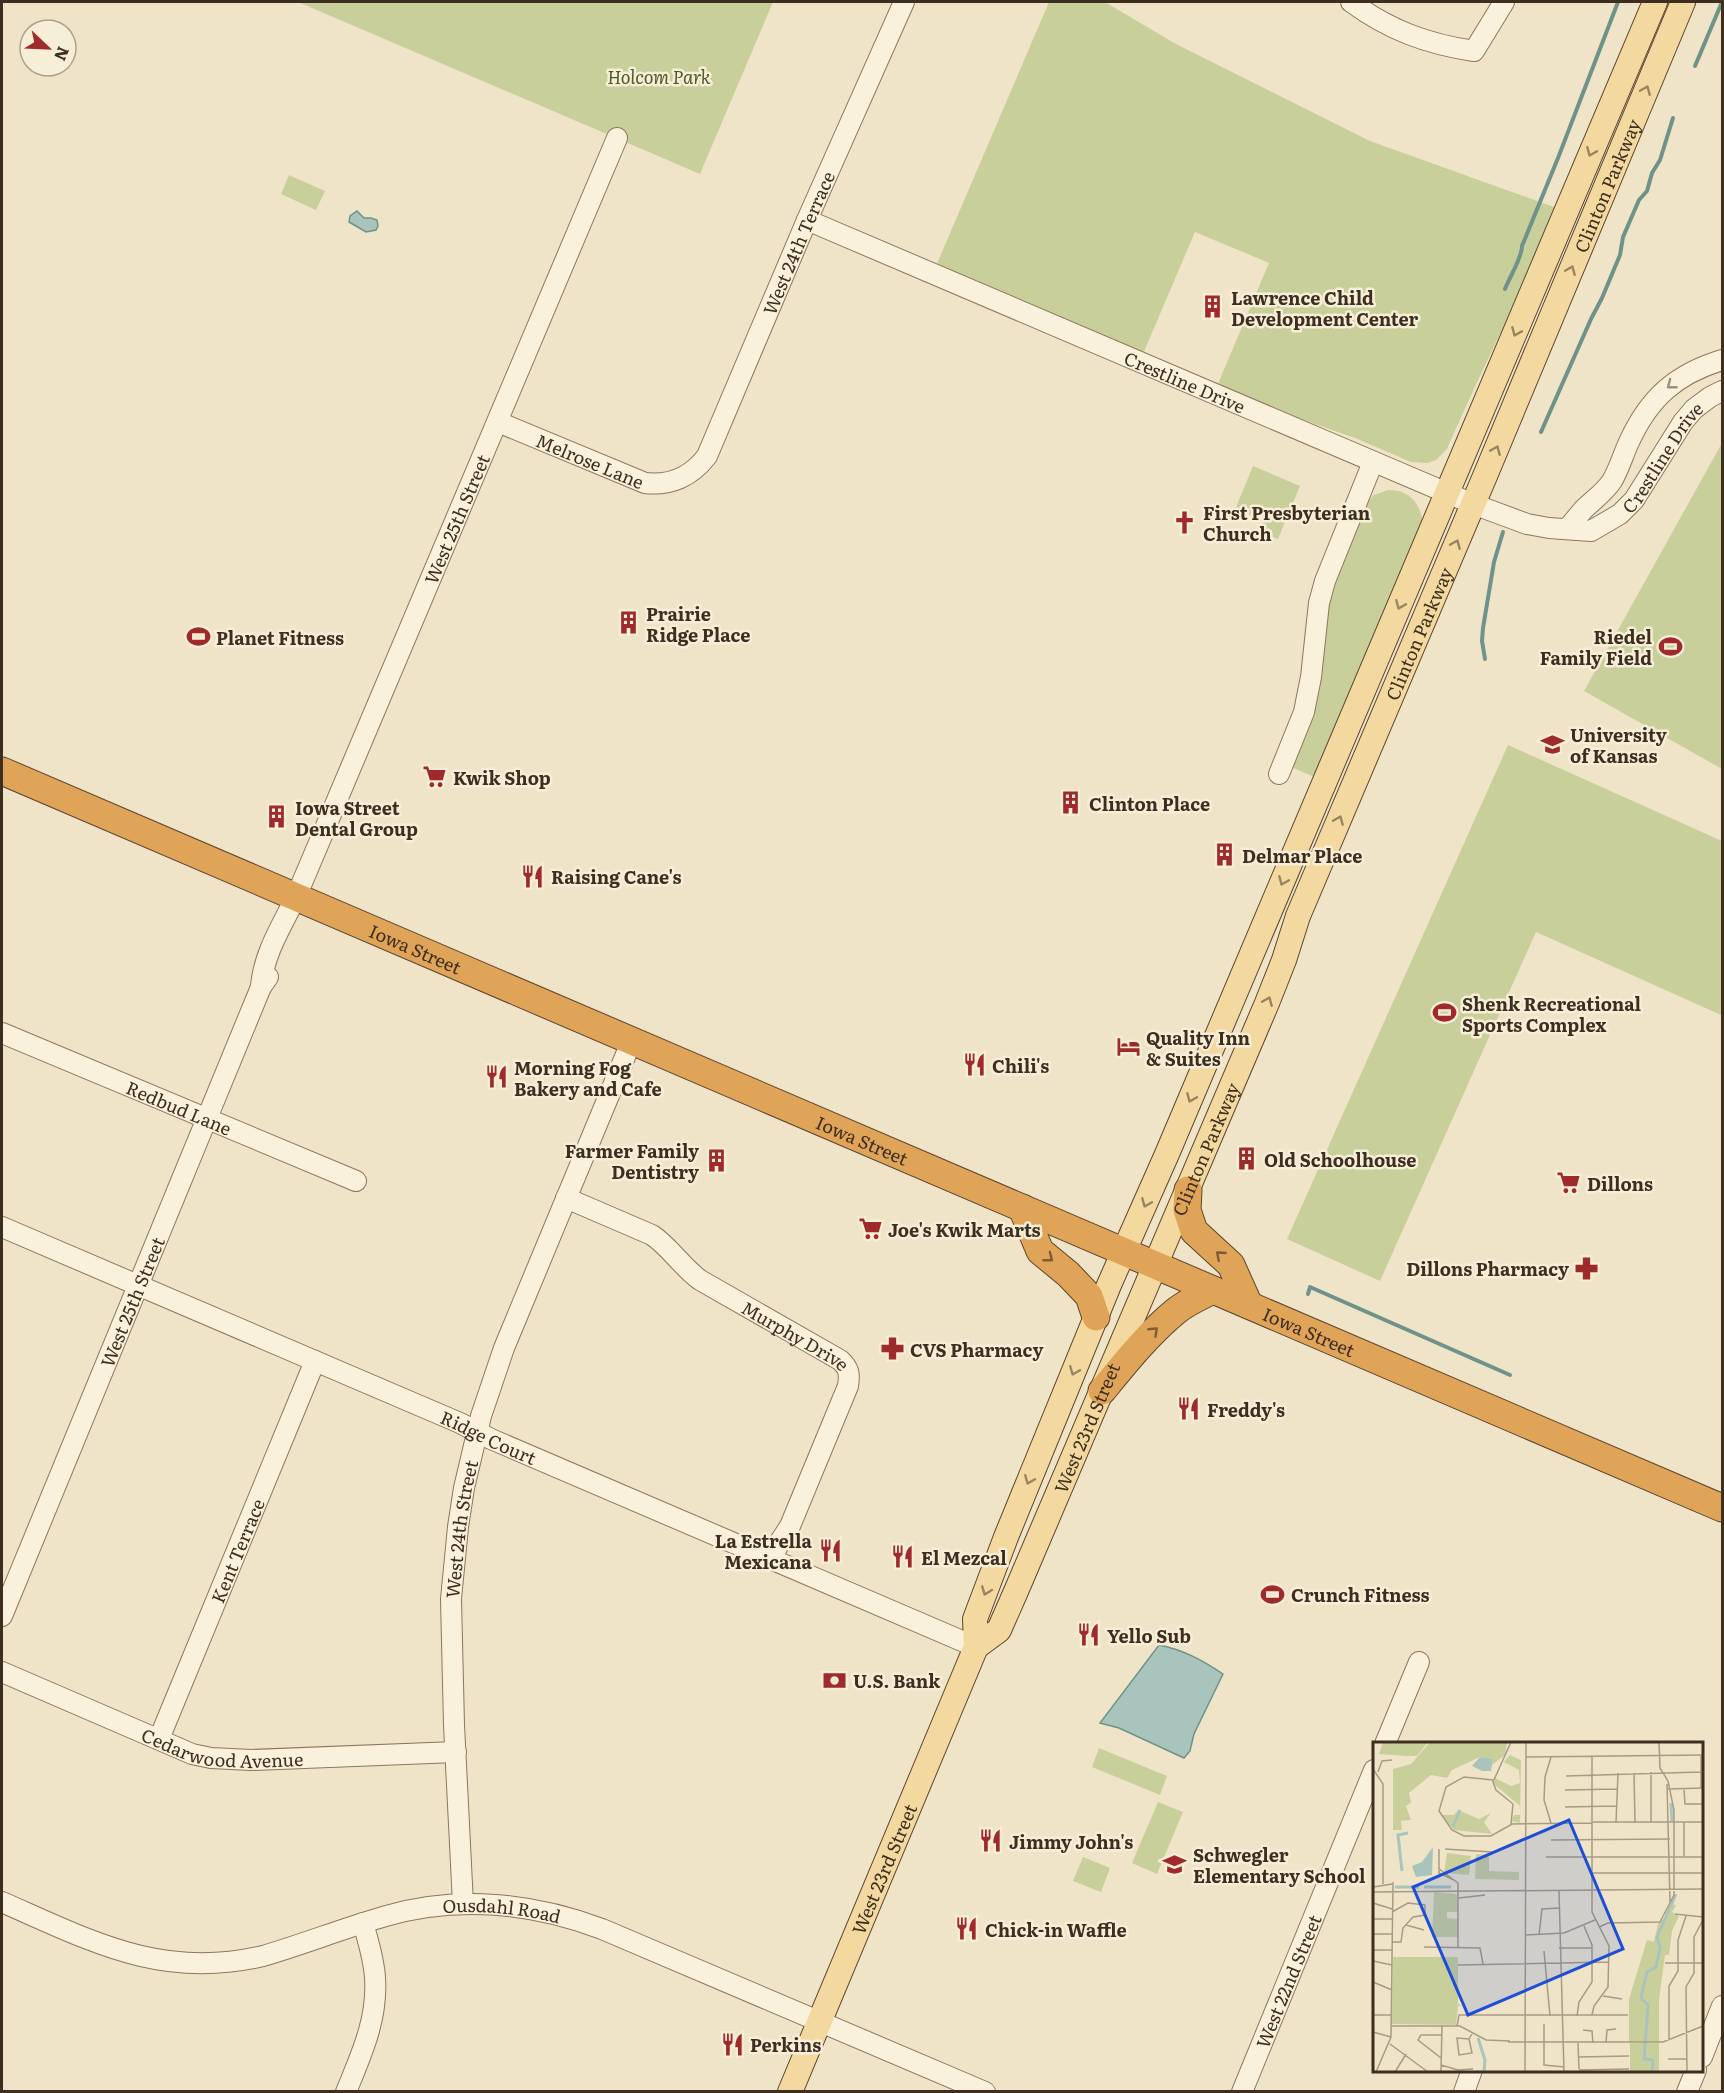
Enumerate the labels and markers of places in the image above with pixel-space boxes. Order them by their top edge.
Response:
place label: Lawrence Child Development Center [1231,284,1419,332]
building icon: Lawrence Child Development Center [1200,294,1226,320]
place label: First Presbyterian Church [1203,499,1371,547]
church icon: First Presbyterian Church [1172,509,1198,535]
place label: Prairie Ridge Place [646,600,750,648]
building icon: Prairie Ridge Place [615,610,641,636]
place label: Riedel Family Field [1540,623,1652,671]
sports icon: Planet Fitness [185,624,211,650]
place label: Planet Fitness [216,624,344,651]
sports icon: Riedel Family Field [1657,633,1683,659]
place label: University of Kansas [1570,721,1667,769]
school or university icon: University of Kansas [1539,731,1565,757]
supermarket icon: Kwik Shop [422,764,448,790]
place label: Kwik Shop [453,764,551,791]
building icon: Clinton Place [1058,790,1084,816]
place label: Clinton Place [1089,790,1210,817]
place label: Iowa Street Dental Group [295,794,418,842]
building icon: Iowa Street Dental Group [264,804,290,830]
building icon: Delmar Place [1211,842,1237,868]
place label: Delmar Place [1242,842,1363,869]
restaurant icon: Raising Cane's [520,863,546,889]
place label: Raising Cane's [551,863,682,890]
place label: Shenk Recreational Sports Complex [1462,990,1642,1038]
sports icon: Shenk Recreational Sports Complex [1431,1000,1457,1026]
place label: Quality Inn & Suites [1146,1024,1251,1072]
hotel icon: Quality Inn & Suites [1115,1034,1141,1060]
restaurant icon: Chili's [961,1052,987,1078]
place label: Chili's [992,1052,1049,1079]
place label: Morning Fog Bakery and Cafe [514,1054,662,1102]
restaurant icon: Morning Fog Bakery and Cafe [483,1064,509,1090]
place label: Farmer Family Dentistry [565,1137,699,1185]
building icon: Old Schoolhouse [1233,1146,1259,1172]
place label: Old Schoolhouse [1264,1146,1416,1173]
building icon: Farmer Family Dentistry [704,1147,730,1173]
supermarket icon: Dillons [1556,1170,1582,1196]
place label: Dillons [1587,1170,1653,1197]
supermarket icon: Joe's Kwik Marts [857,1216,883,1242]
place label: Joe's Kwik Marts [888,1216,1041,1243]
place label: Dillons Pharmacy [1406,1255,1569,1282]
pharmacy icon: Dillons Pharmacy [1574,1255,1600,1281]
pharmacy icon: CVS Pharmacy [879,1336,905,1362]
place label: CVS Pharmacy [910,1336,1043,1363]
restaurant icon: Freddy's [1176,1396,1202,1422]
place label: Freddy's [1207,1396,1285,1423]
place label: La Estrella Mexicana [715,1527,813,1575]
restaurant icon: La Estrella Mexicana [817,1537,843,1563]
restaurant icon: El Mezcal [890,1544,916,1570]
place label: El Mezcal [921,1544,1007,1571]
sports icon: Crunch Fitness [1260,1581,1286,1607]
place label: Crunch Fitness [1291,1581,1429,1608]
restaurant icon: Yello Sub [1076,1622,1102,1648]
place label: Yello Sub [1107,1622,1191,1649]
bank icon: U.S. Bank [822,1667,848,1693]
place label: U.S. Bank [853,1667,941,1694]
restaurant icon: Jimmy John's [978,1828,1004,1854]
place label: Jimmy John's [1009,1828,1133,1855]
place label: Schwegler Elementary School [1193,1841,1366,1889]
school or university icon: Schwegler Elementary School [1162,1851,1188,1877]
restaurant icon: Chick-in Waffle [954,1916,980,1942]
place label: Chick-in Waffle [985,1916,1127,1943]
restaurant icon: Perkins [719,2031,745,2057]
place label: Perkins [750,2031,821,2058]

